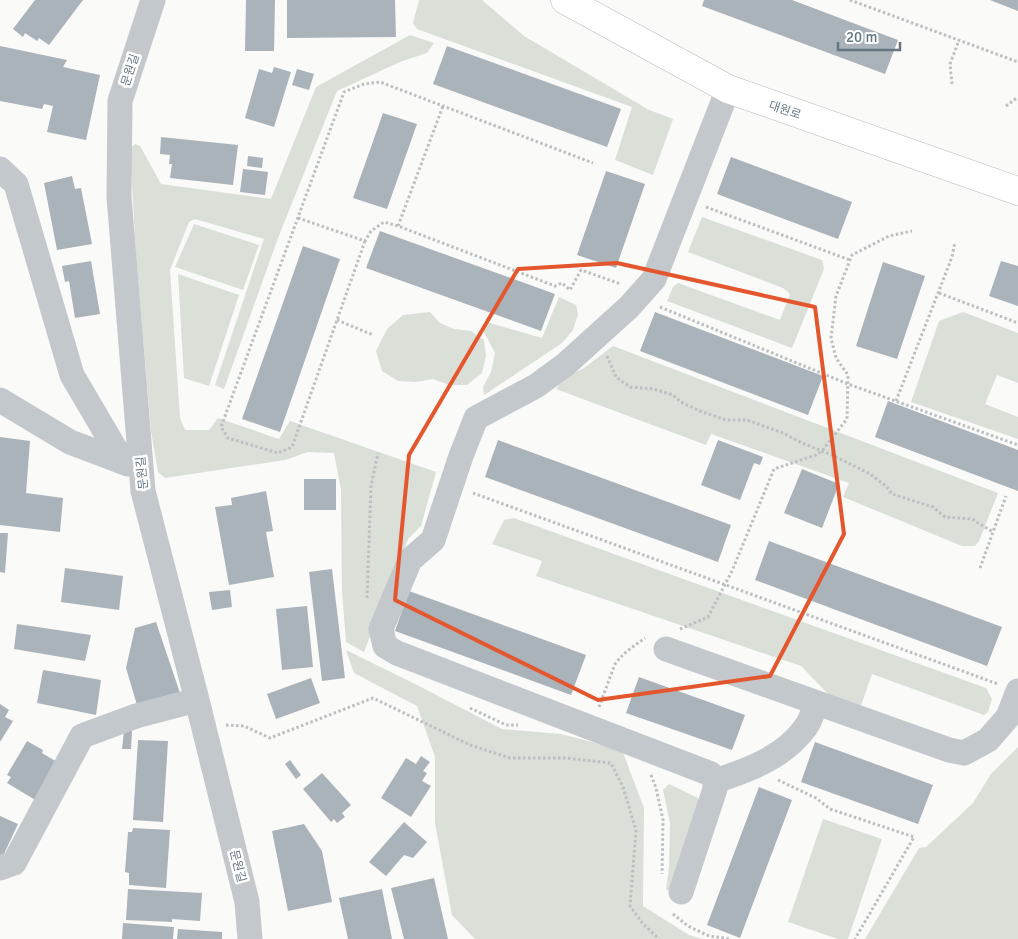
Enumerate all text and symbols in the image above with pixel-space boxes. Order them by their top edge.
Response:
scale bar [838,20,900,52]
text: 20 m [846,28,877,46]
street label: 문원길 [118,52,143,88]
street label: 대원로 [767,98,803,123]
street label: 문원길 [133,456,152,490]
street label: 문원길 [226,848,249,884]

